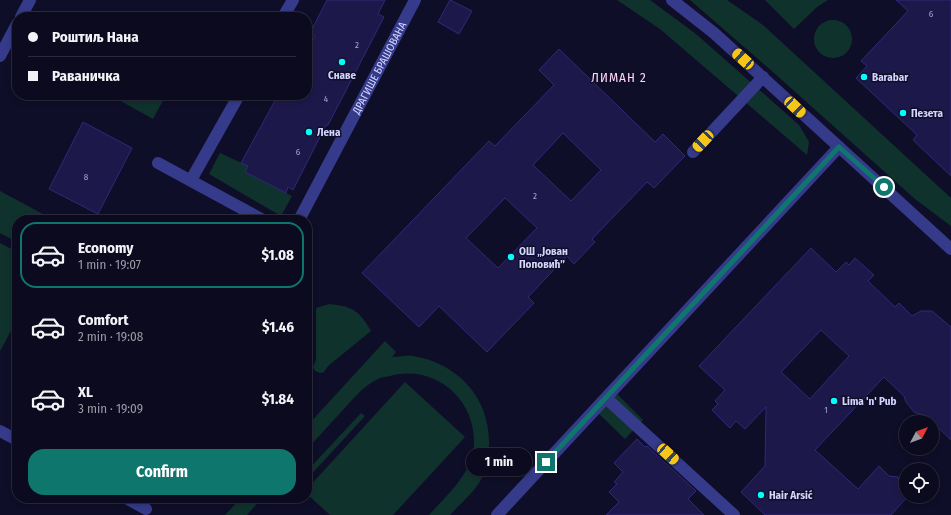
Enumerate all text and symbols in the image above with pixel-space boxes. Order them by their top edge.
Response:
house number: 6 [929,9,934,19]
street label: ДРАГИШЕ БРАШОВАНА [350,20,409,117]
text: Роштиљ Нана [52,28,139,46]
house number: 2 [355,40,359,50]
car [730,47,756,71]
marker: Снаве [337,57,347,67]
text: Раваничка [52,67,120,85]
place label: Снаве [328,69,356,82]
district label: ЛИМАН 2 [591,70,647,85]
place label: Barabar [872,71,909,84]
marker: Barabar [859,72,869,82]
house number: 4 [324,94,329,104]
car [782,94,808,120]
place label: Пезета [911,107,943,120]
marker: Пезета [898,108,908,118]
place label: Лена [317,126,341,139]
marker: Лена [304,127,314,137]
car [690,128,716,154]
house number: 6 [296,147,301,157]
house number: 8 [84,172,89,182]
route start [875,178,893,196]
house number: 2 [533,191,537,201]
icon: car [30,237,66,273]
text: Economy [78,239,133,257]
place label: ОШ „Јован Поповић” [519,245,568,271]
text: $1.08 [261,246,294,264]
marker: ОШ „Јован Поповић” [506,252,516,262]
text: 1 min · 19:07 [78,257,141,272]
icon: car [30,309,66,345]
text: Comfort [78,311,129,329]
text: $1.46 [262,318,294,336]
text: 2 min · 19:08 [78,329,143,344]
icon: car [30,381,66,417]
text: XL [78,383,93,401]
text: $1.84 [262,390,294,408]
place label: Lima 'n' Pub [842,395,896,408]
marker: Lima 'n' Pub [829,396,839,406]
text: 3 min · 19:09 [78,401,143,416]
house number: 1 [824,405,828,415]
north arrow [899,415,939,455]
map controls [899,415,939,503]
car [655,442,681,466]
callout: 1 min [466,448,532,476]
button: Confirm [28,449,296,495]
route end [537,453,555,471]
text: 1 min [485,454,513,469]
button: locate [899,463,939,503]
place label: Hair Arsić [769,489,813,502]
marker: Hair Arsić [756,490,766,500]

